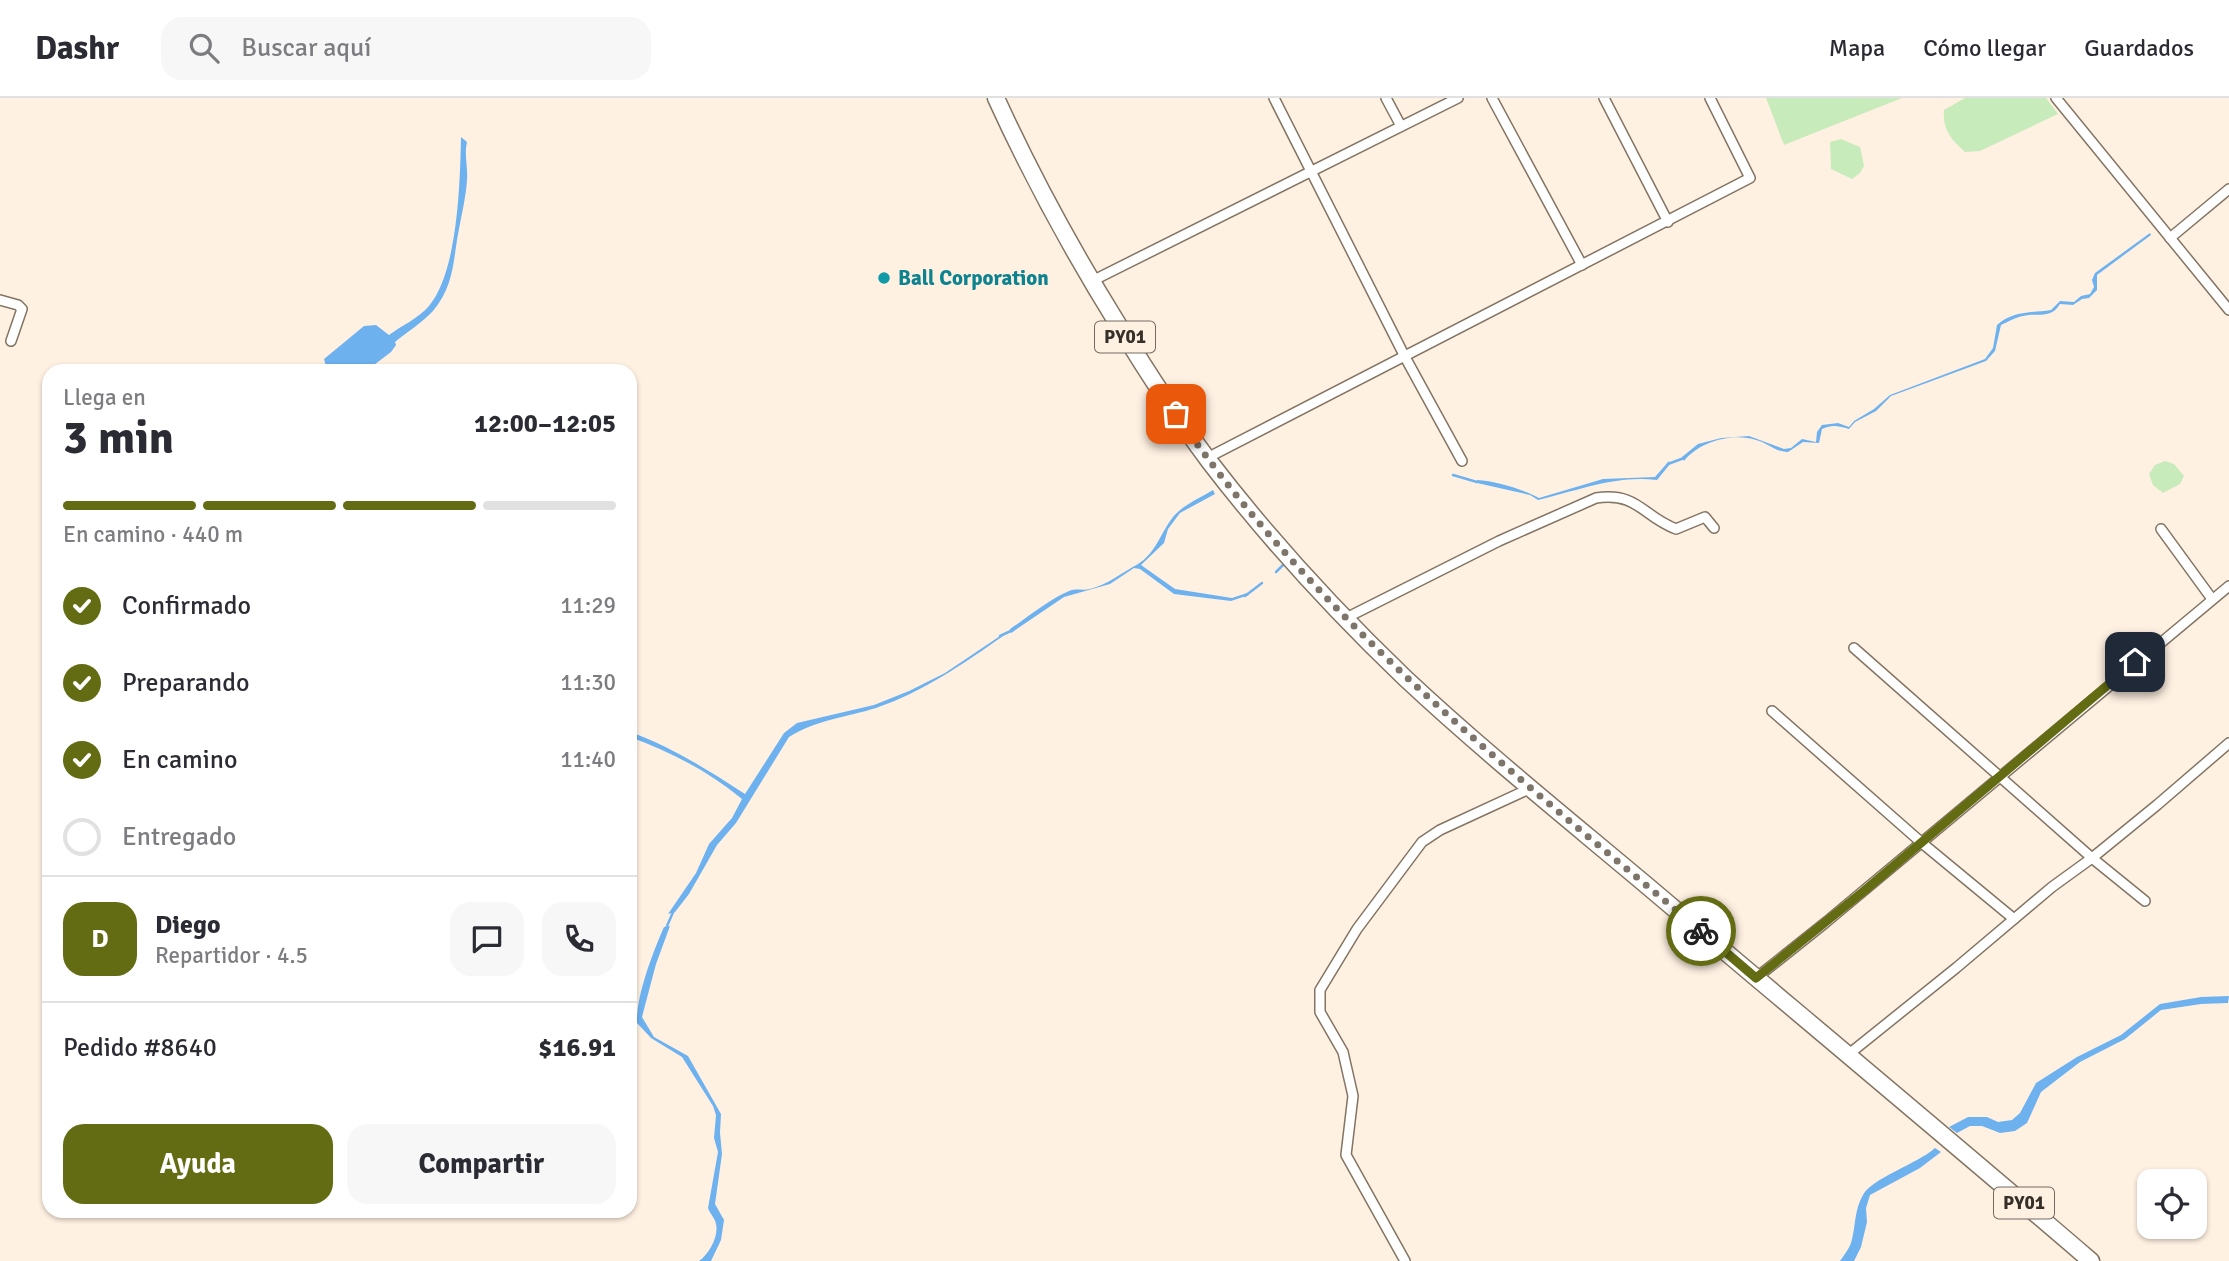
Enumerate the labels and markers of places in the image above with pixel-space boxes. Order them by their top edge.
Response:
place label: Ball Corporation [898,265,1049,291]
marker: Ball Corporation [876,270,892,286]
pin [1146,384,1206,444]
pin [2105,632,2165,692]

